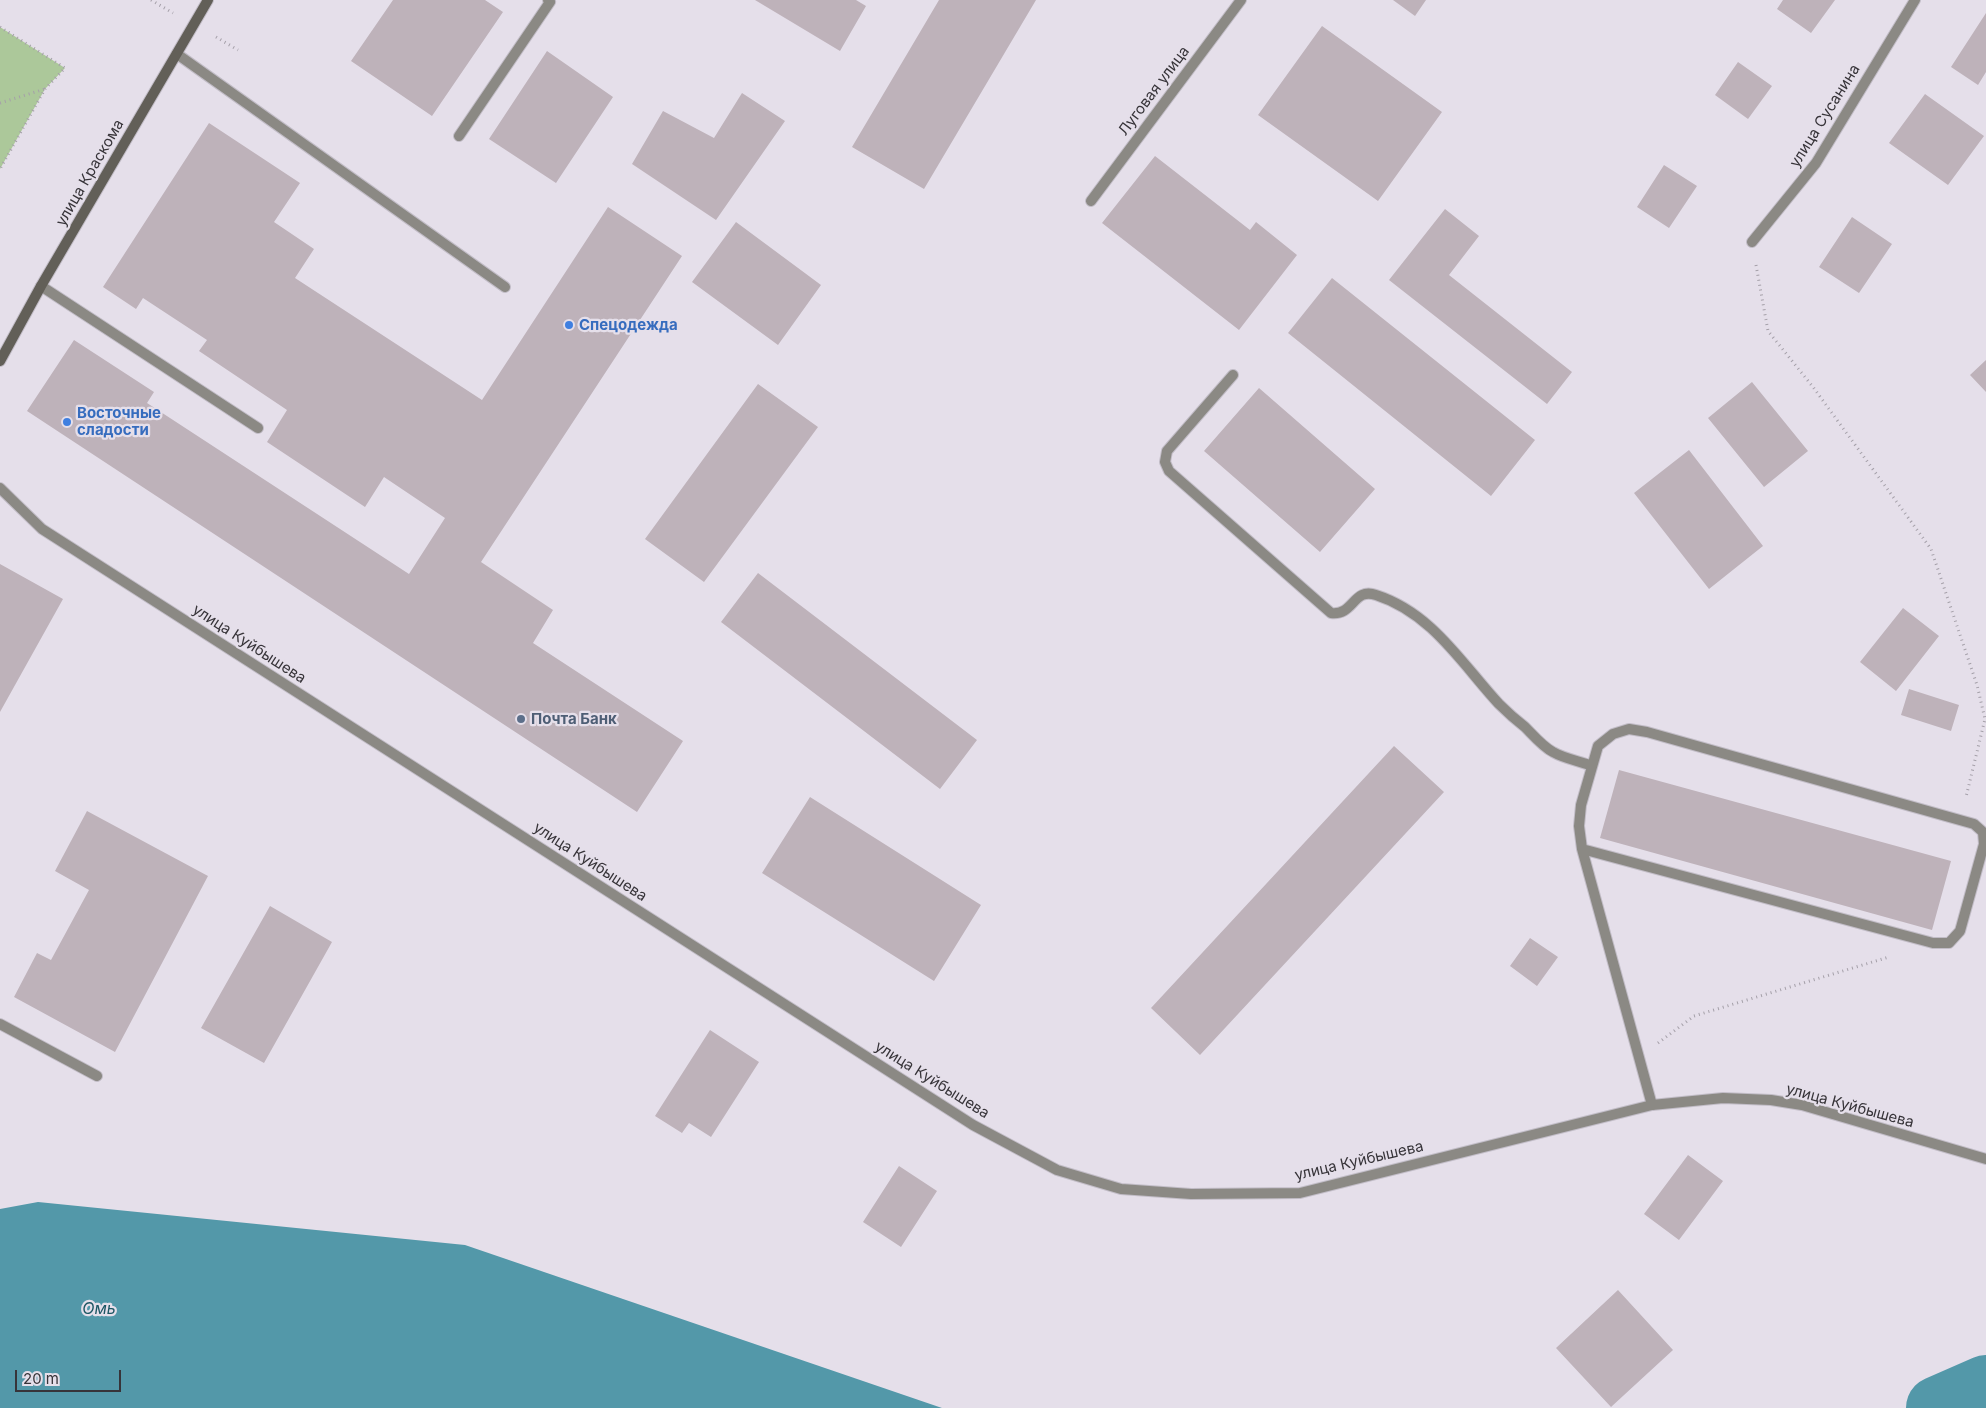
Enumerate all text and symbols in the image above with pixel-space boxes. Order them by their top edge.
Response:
street label: Луговая улица [1115,43,1193,139]
street label: улица Сусанина [1786,61,1864,171]
street label: улица Краскома [52,117,128,229]
place label: Спецодежда [579,316,678,334]
marker: Спецодежда [563,319,575,331]
place label: Восточные сладости [77,404,161,439]
marker: Восточные сладости [61,416,73,428]
street label: улица Куйбышева [189,601,309,687]
place label: Почта Банк [531,710,617,728]
marker: Почта Банк [515,713,527,725]
street label: улица Куйбышева [530,819,650,905]
street label: улица Куйбышева [871,1038,993,1122]
street label: улица Куйбышева [1784,1080,1916,1132]
street label: улица Куйбышева [1293,1137,1425,1185]
water label: Омь [82,1299,116,1319]
scale bar [18,1360,124,1392]
text: 20 m [23,1369,59,1388]

